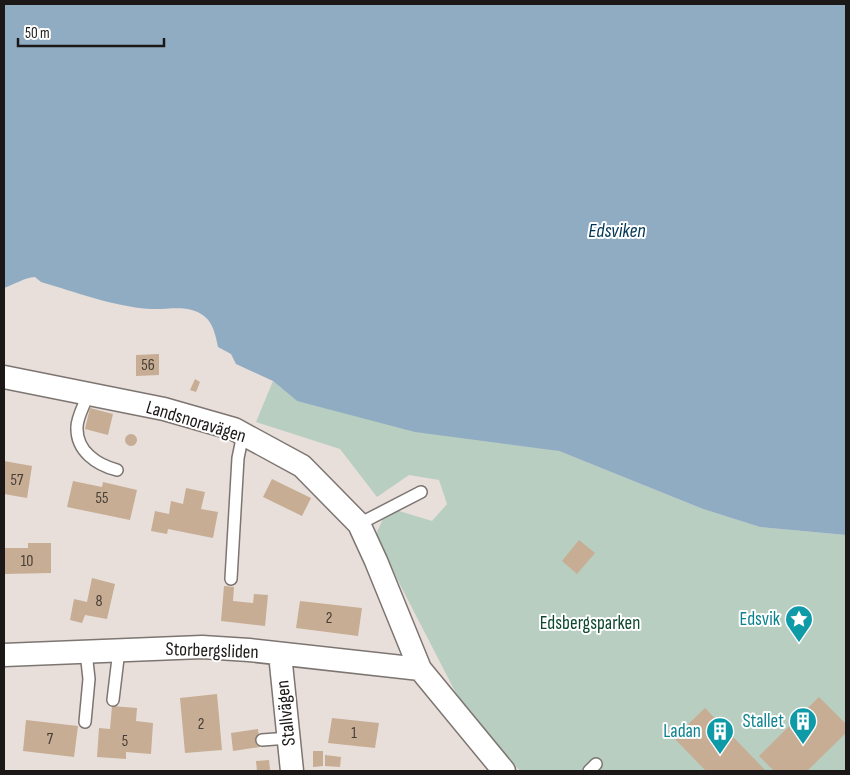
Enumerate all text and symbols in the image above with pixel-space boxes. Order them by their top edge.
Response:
scale bar [18,15,164,47]
text: 50 m [25,24,50,43]
water label: Edsviken [588,219,646,243]
house number: 56 [141,356,155,375]
street label: Landsnoravägen [143,396,249,448]
house number: 57 [11,471,24,490]
house number: 55 [96,489,108,508]
house number: 10 [21,552,33,571]
house number: 8 [95,592,103,611]
place icon: Edsvik [784,604,814,643]
place label: Edsvik [739,608,781,631]
house number: 2 [326,609,332,628]
park label: Edsbergsparken [540,612,640,635]
street label: Storbergsliden [165,638,259,664]
street label: Stallvägen [271,679,301,747]
building icon: Stallet [788,706,818,745]
place label: Stallet [742,710,784,733]
house number: 2 [198,715,204,734]
building icon: Ladan [705,716,735,755]
place label: Ladan [663,720,701,743]
house number: 1 [351,724,357,743]
house number: 7 [47,730,54,749]
house number: 5 [122,732,128,751]

